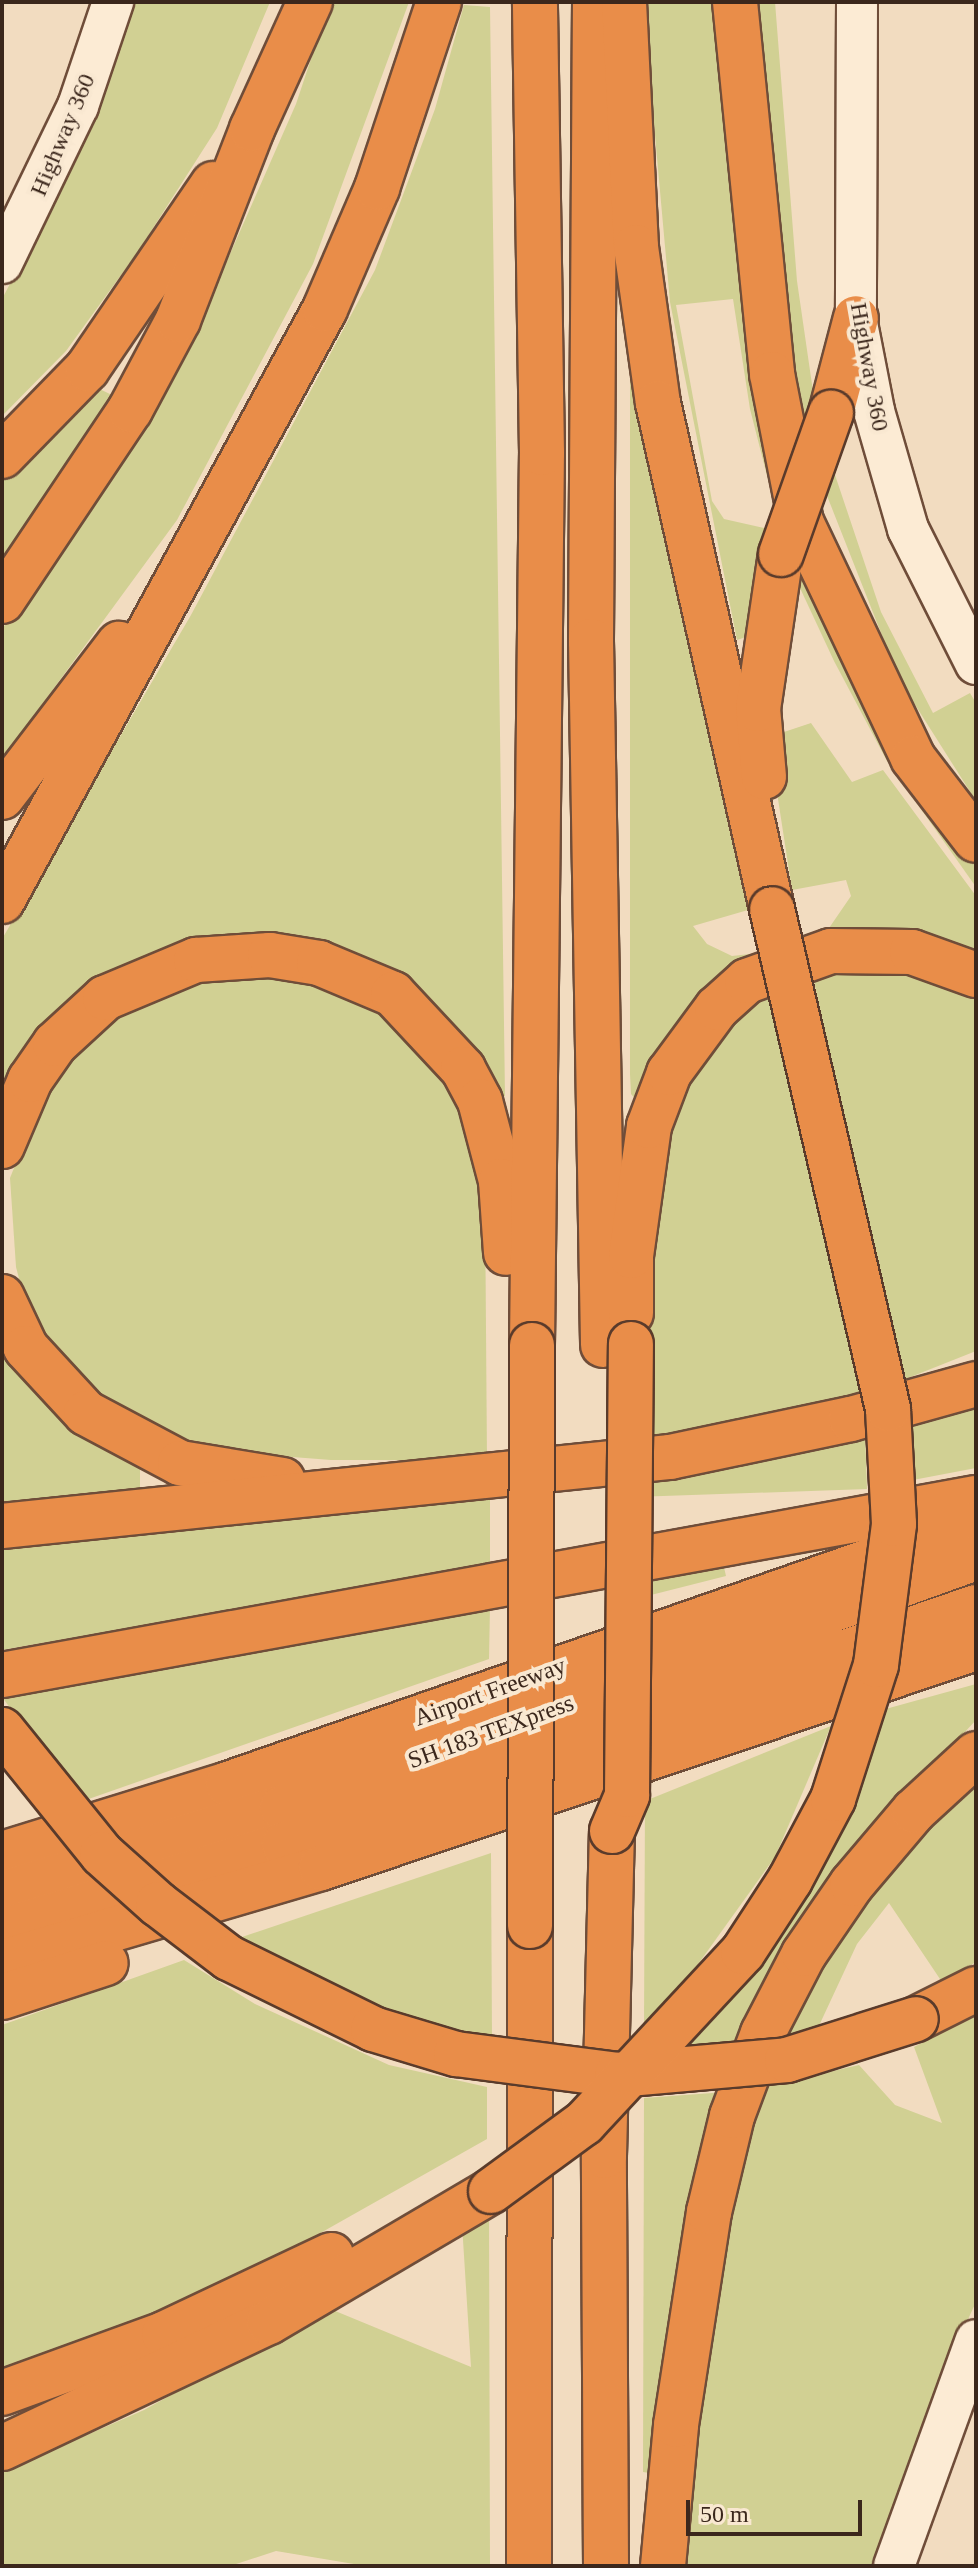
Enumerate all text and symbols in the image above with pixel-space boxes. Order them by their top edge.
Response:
street label: Highway 360 [24,70,102,200]
street label: Highway 360 [844,300,894,434]
street label: Airport Freeway [410,1651,570,1733]
street label: SH 183 TEXpress [404,1689,578,1775]
scale bar [690,2484,866,2534]
text: 50 m [700,2501,749,2527]

